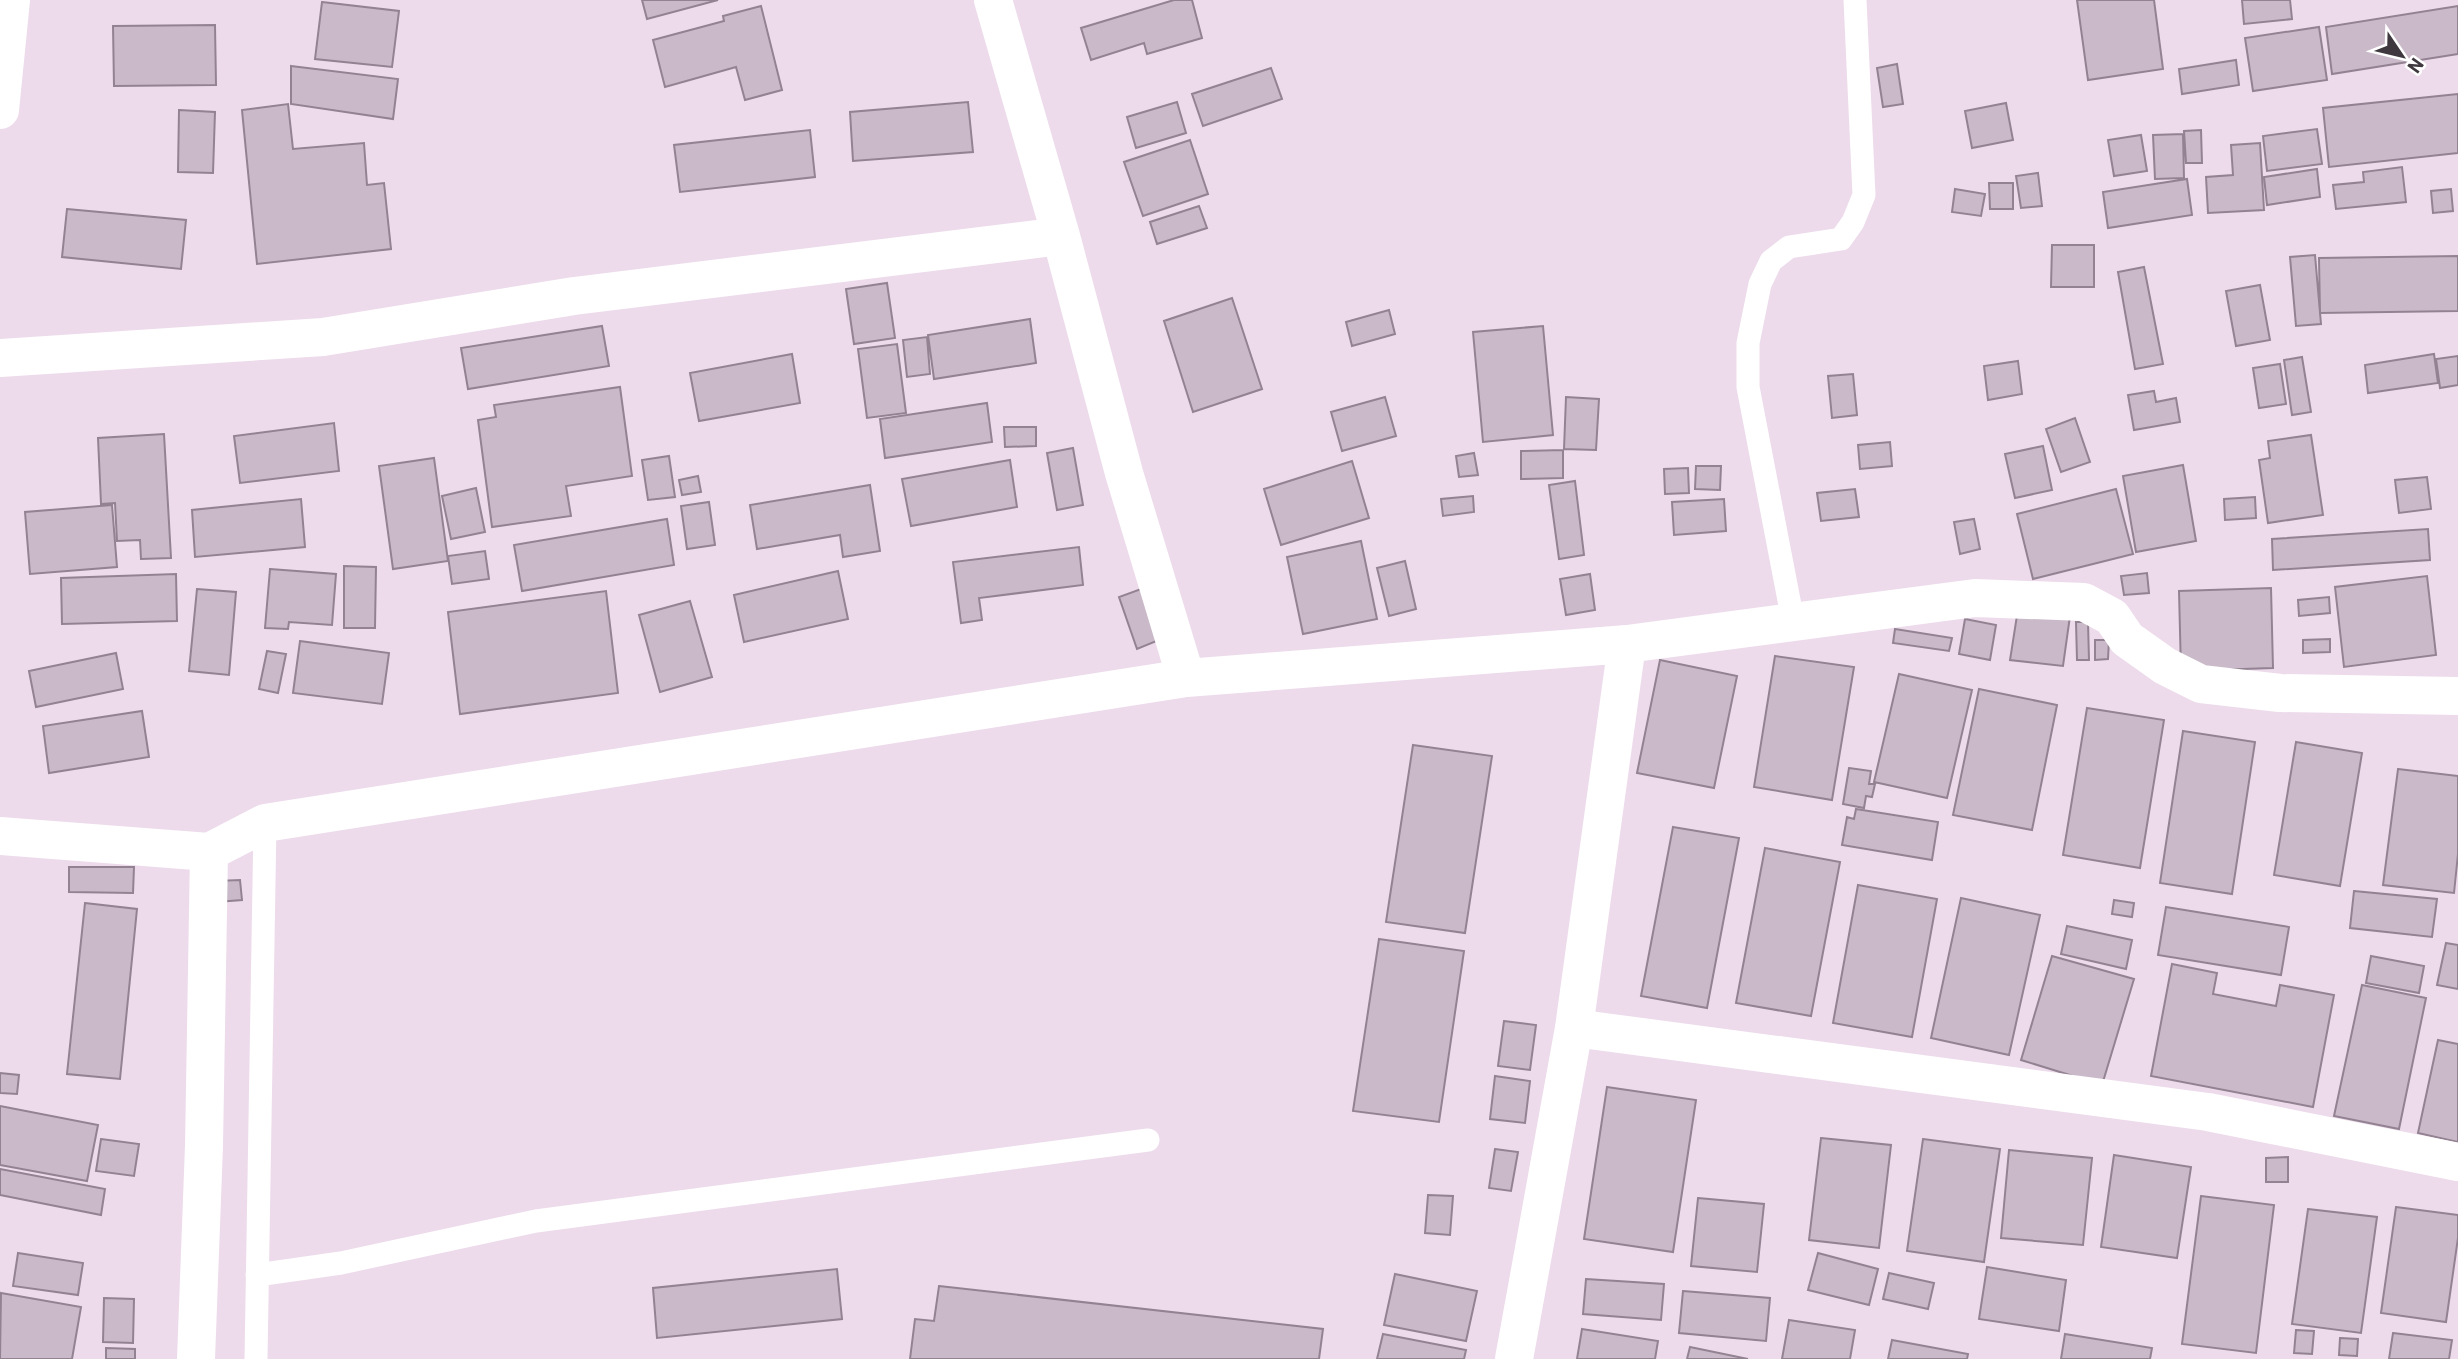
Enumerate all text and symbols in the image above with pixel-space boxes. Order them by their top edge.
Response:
north arrow [2367,21,2437,91]
text: N [2403,54,2429,78]

